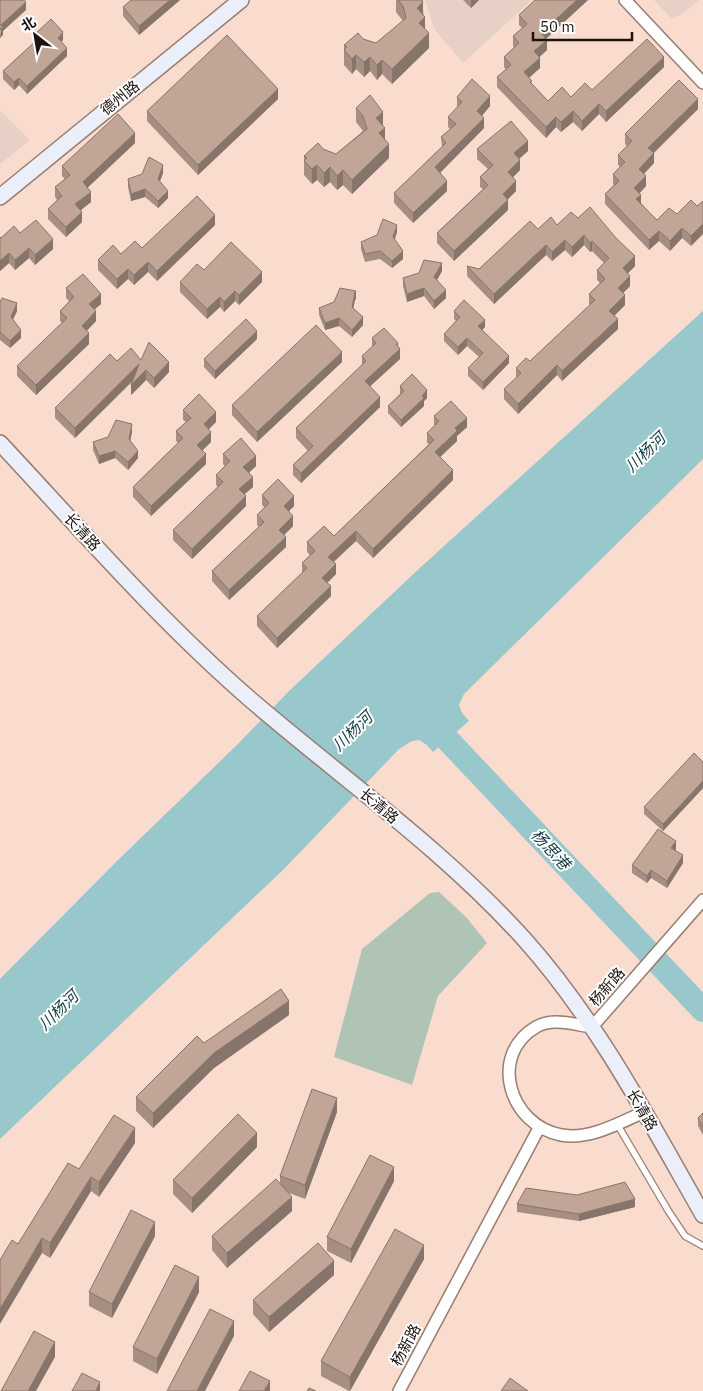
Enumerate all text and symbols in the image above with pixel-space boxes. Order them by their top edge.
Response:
north arrow [10,10,60,60]
scale bar [533,10,632,42]
text: 北 [18,13,39,35]
text: 50 m [540,17,575,36]
street label: 德州路 [96,76,143,119]
water label: 川杨河 [621,426,671,476]
street label: 长清路 [60,509,105,555]
water label: 川杨河 [328,705,378,755]
street label: 长清路 [356,784,403,827]
water label: 杨思港 [527,825,576,875]
street label: 杨新路 [585,963,629,1010]
water label: 川杨河 [34,984,84,1034]
street label: 长清路 [623,1086,662,1134]
street label: 杨新路 [387,1320,425,1369]

